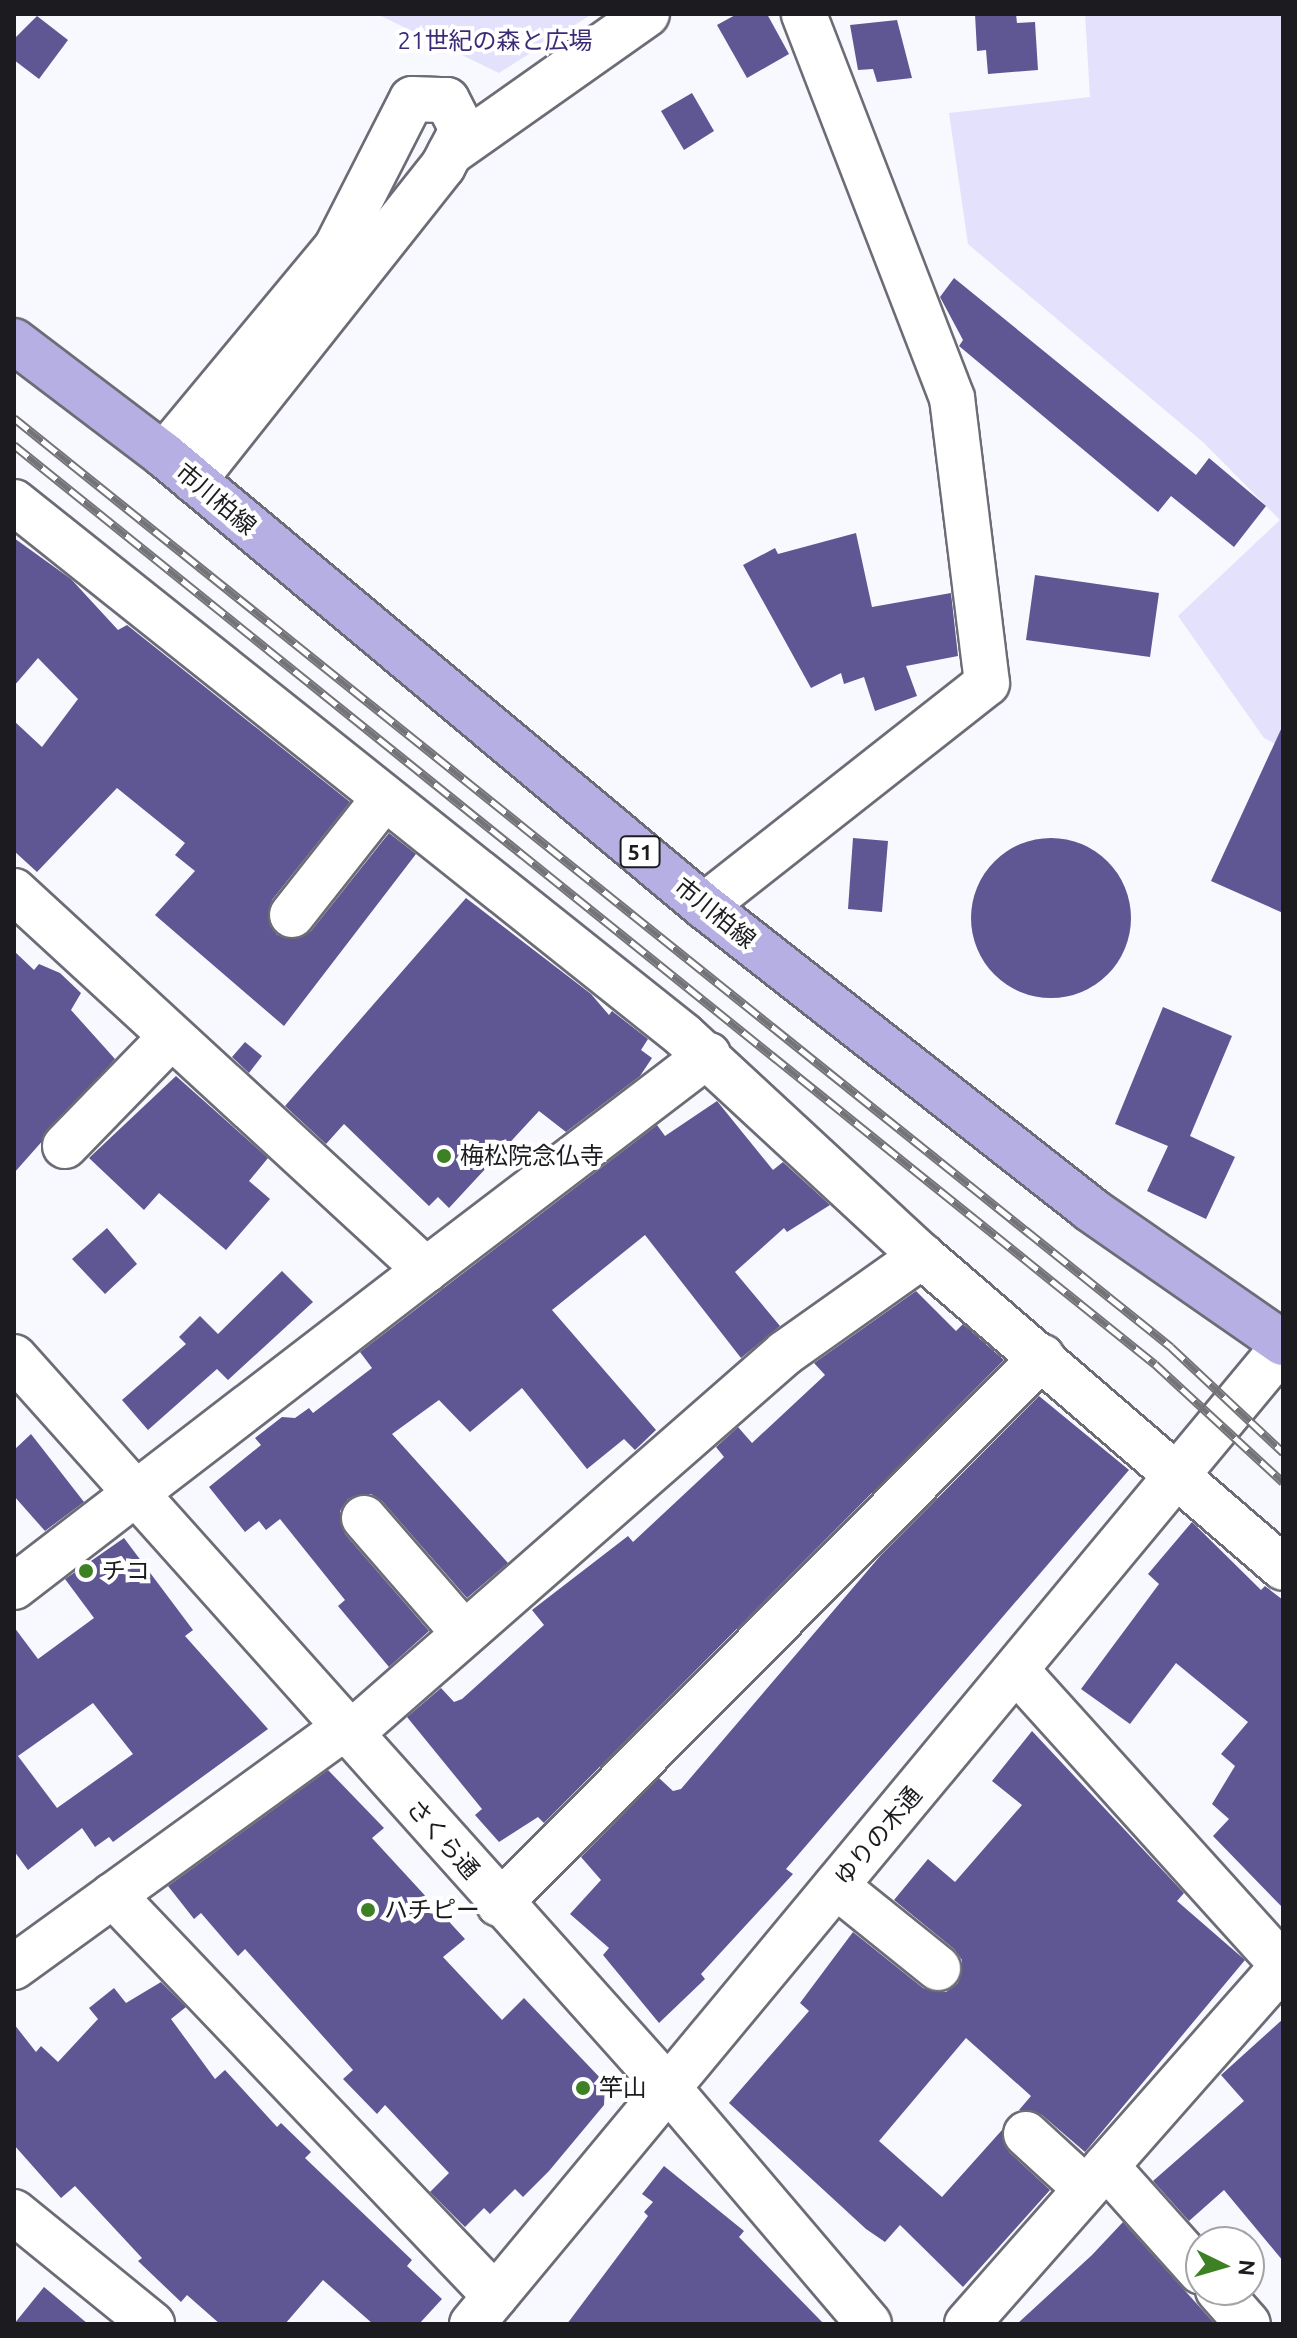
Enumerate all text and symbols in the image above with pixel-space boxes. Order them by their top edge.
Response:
park label: 21世紀の森と広場 [397,27,593,55]
street label: 市川柏線 [170,457,262,541]
road number: 51 [618,834,662,870]
street label: 市川柏線 [669,872,761,954]
place label: 梅松院念仏寺 [460,1142,604,1170]
marker: 梅松院念仏寺 [435,1147,453,1165]
place label: チコ [102,1557,150,1585]
marker: チコ [77,1562,95,1580]
street label: ゆりの木通 [828,1781,928,1891]
street label: さくら通 [401,1793,485,1885]
place label: ハチピー [384,1896,480,1924]
marker: ハチピー [359,1901,377,1919]
place label: 竿山 [599,2074,647,2102]
marker: 竿山 [574,2079,592,2097]
north arrow [1185,2226,1265,2306]
text: N [1234,2259,1261,2277]

